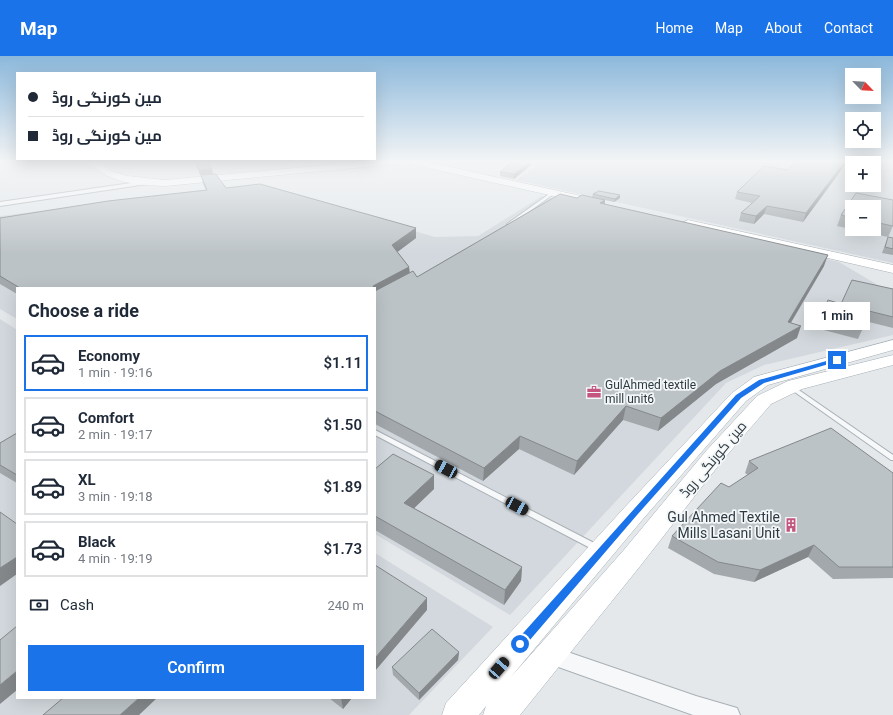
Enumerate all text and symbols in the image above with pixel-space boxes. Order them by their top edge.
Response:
text: Map [20,17,58,40]
text: Home [655,20,693,36]
text: Map [715,20,743,36]
text: About [765,20,802,36]
text: Contact [824,20,873,36]
north arrow [845,68,881,104]
map controls [845,68,881,236]
text: مین کورنگی روڈ [52,89,162,107]
button: locate [845,112,881,148]
text: مین کورنگی روڈ [52,127,162,145]
button: + [845,156,881,192]
button: − [845,200,881,236]
text: Choose a ride [28,300,139,321]
callout: 1 min [804,302,870,330]
text: 1 min [821,308,853,323]
icon: car [30,345,66,381]
text: Economy [78,347,140,365]
route end [828,351,846,369]
text: $1.11 [323,354,362,372]
text: 1 min · 19:16 [78,365,153,380]
place label: GulAhmed textile mill unit6 [605,378,696,406]
office icon: GulAhmed textile mill unit6 [586,384,602,400]
icon: car [30,407,66,443]
text: Comfort [78,409,134,427]
text: $1.50 [323,416,362,434]
street label: مین کورنگی روڈ [677,418,749,500]
text: 2 min · 19:17 [78,427,153,442]
car [433,458,459,480]
icon: car [30,469,66,505]
text: XL [78,471,96,489]
text: $1.89 [323,478,362,496]
text: 3 min · 19:18 [78,489,153,504]
car [504,495,530,517]
place label: Gul Ahmed Textile Mills Lasani Unit [667,509,780,541]
building icon: Gul Ahmed Textile Mills Lasani Unit [783,517,799,533]
icon: car [30,531,66,567]
text: Black [78,533,115,551]
text: $1.73 [323,540,362,558]
text: 4 min · 19:19 [78,551,153,566]
icon: cash [28,594,50,616]
text: Cash [60,596,94,614]
text: 240 m [327,598,364,613]
route start [511,635,529,653]
button: Confirm [28,645,364,691]
car [487,655,511,681]

